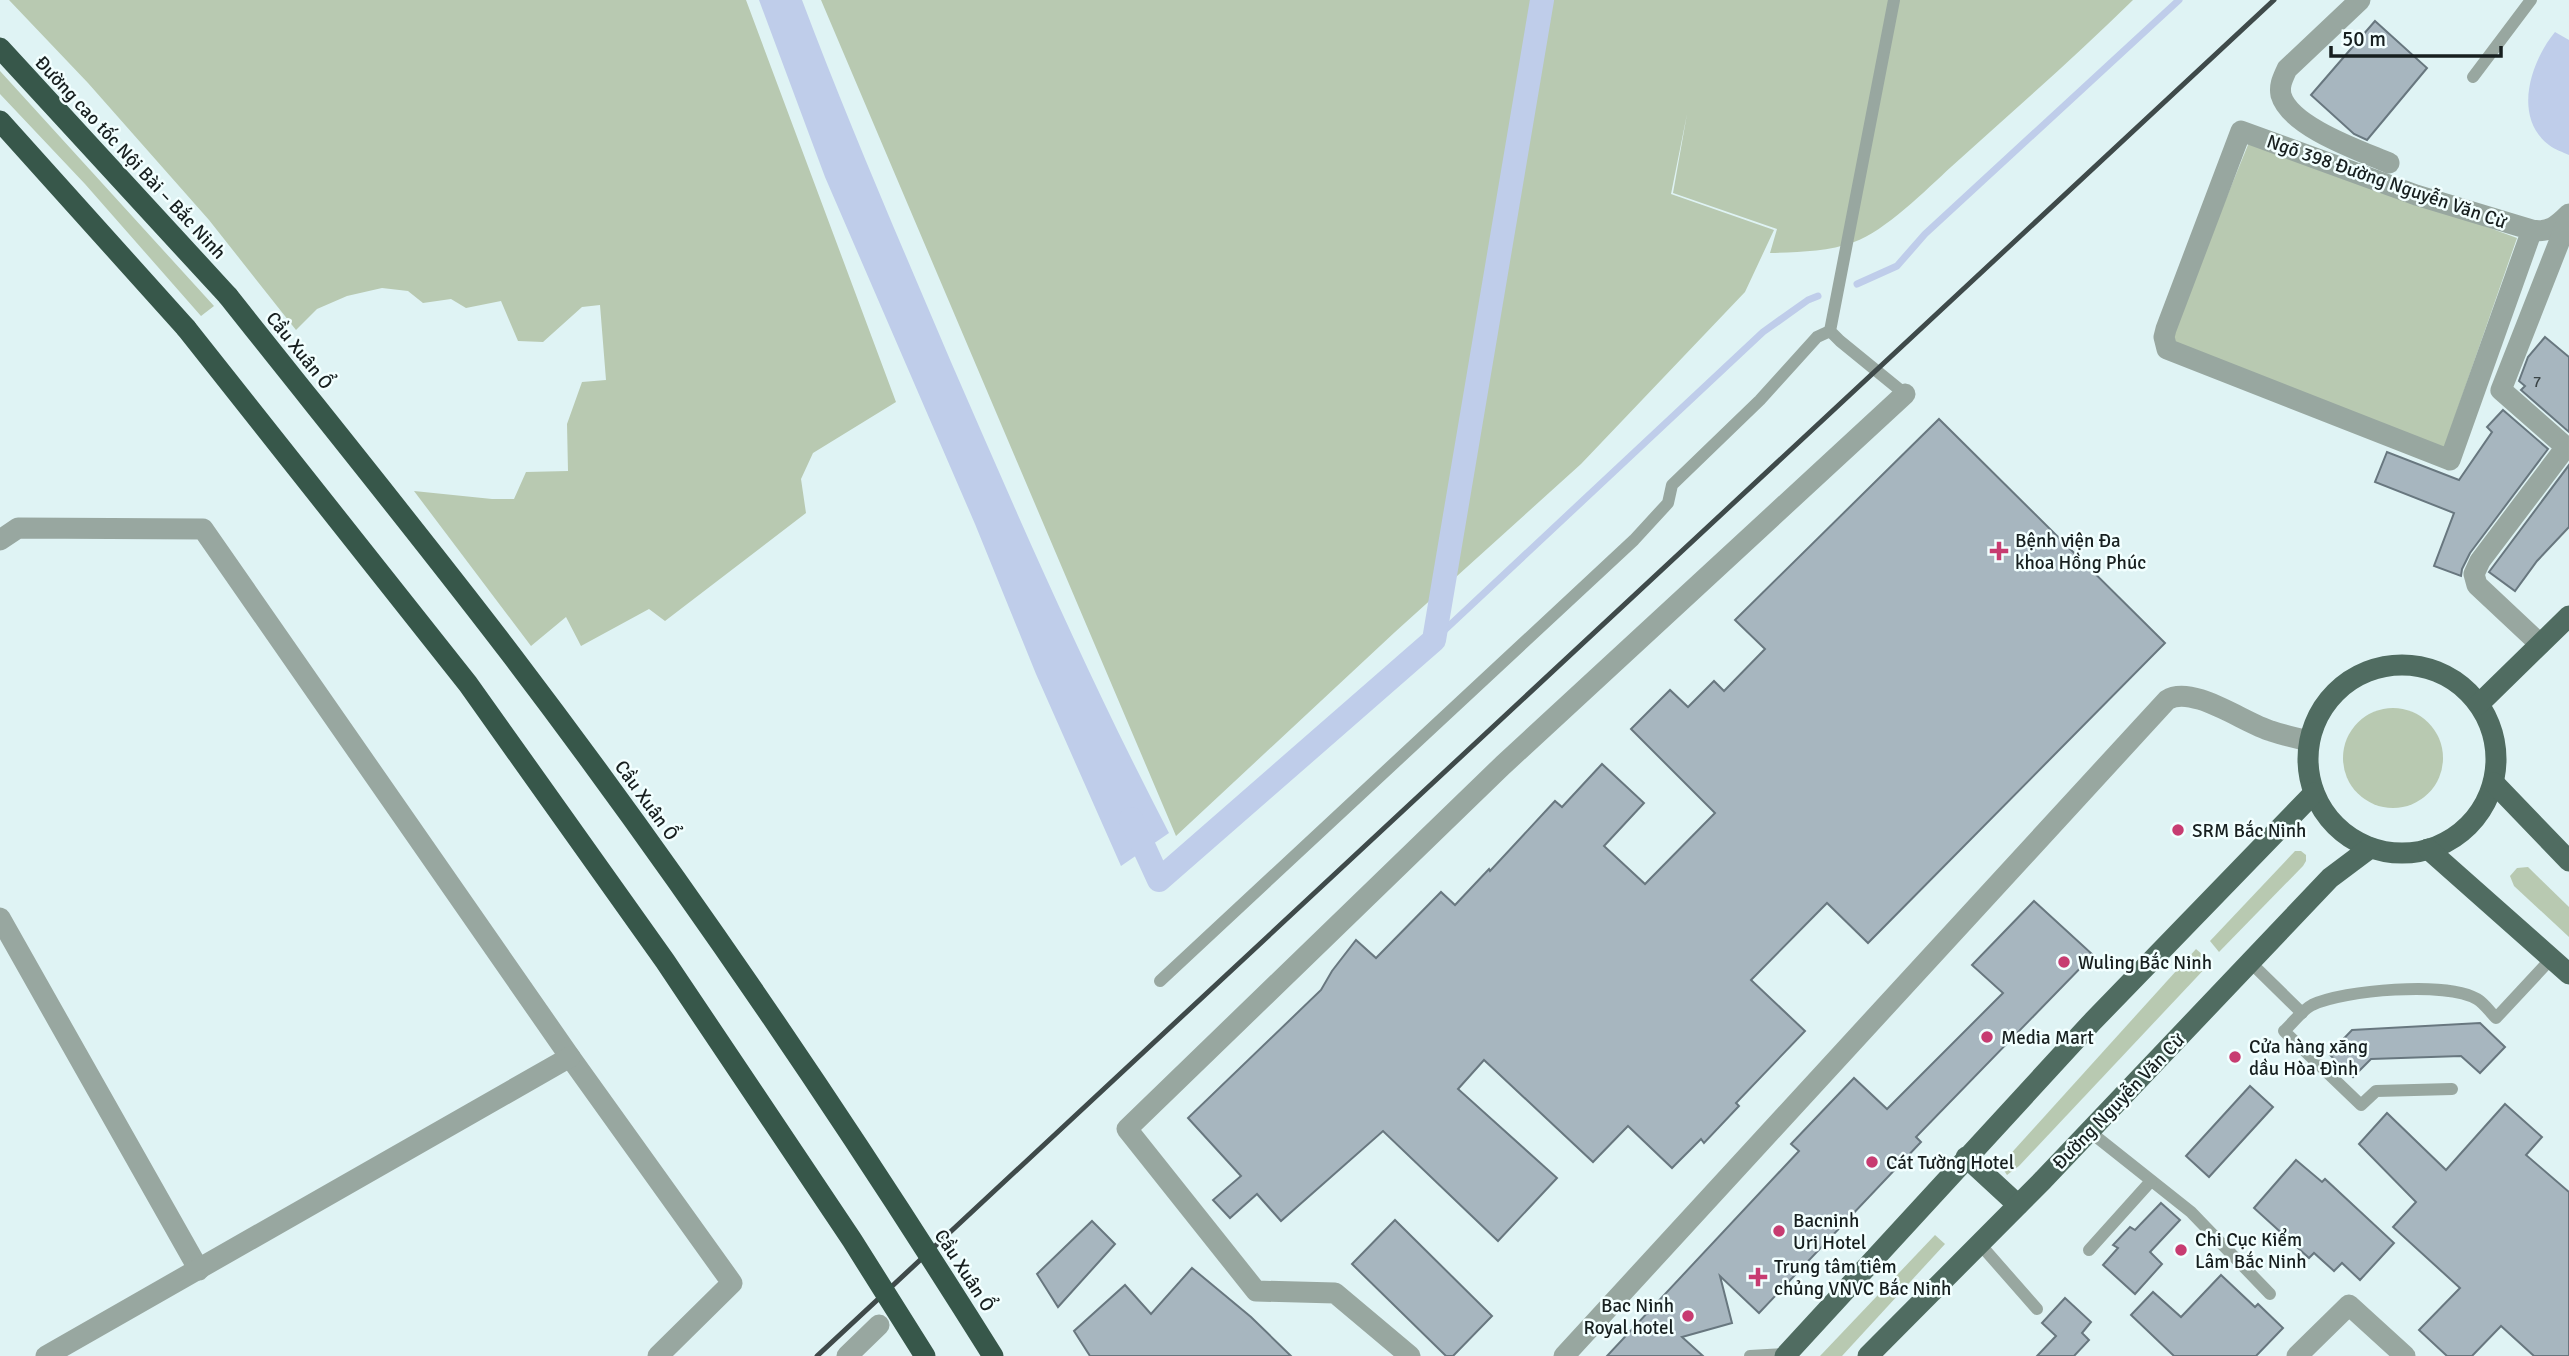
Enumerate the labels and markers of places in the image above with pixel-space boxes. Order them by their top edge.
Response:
place label: Bệnh viện Đa khoa Hồng Phúc [2015,529,2146,575]
marker: Bệnh viện Đa khoa Hồng Phúc [1989,541,2009,561]
place label: SRM Bắc Ninh [2192,819,2306,843]
marker: SRM Bắc Ninh [2170,822,2186,838]
place label: Wuling Bắc Ninh [2078,951,2212,975]
marker: Wuling Bắc Ninh [2056,954,2072,970]
place label: Media Mart [2001,1026,2094,1050]
marker: Media Mart [1979,1029,1995,1045]
place label: Cửa hàng xăng dầu Hòa Đình [2249,1035,2368,1081]
marker: Cửa hàng xăng dầu Hòa Đình [2227,1049,2243,1065]
place label: Cát Tường Hotel [1886,1151,2014,1175]
marker: Cát Tường Hotel [1864,1154,1880,1170]
place label: Bacninh Uri Hotel [1793,1209,1866,1255]
marker: Bacninh Uri Hotel [1771,1223,1787,1239]
place label: Chi Cục Kiểm Lâm Bắc Ninh [2195,1227,2307,1274]
marker: Chi Cục Kiểm Lâm Bắc Ninh [2173,1242,2189,1258]
place label: Trung tâm tiêm chủng VNVC Bắc Ninh [1774,1255,1951,1301]
marker: Trung tâm tiêm chủng VNVC Bắc Ninh [1748,1267,1768,1287]
place label: Bac Ninh Royal hotel [1584,1294,1674,1340]
marker: Bac Ninh Royal hotel [1680,1308,1696,1324]

